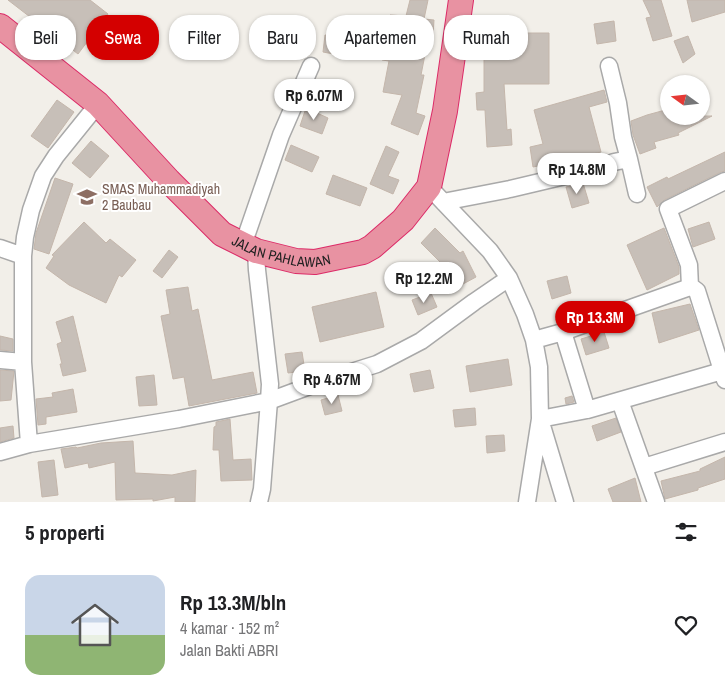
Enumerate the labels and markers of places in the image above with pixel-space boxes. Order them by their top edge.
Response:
pin: Rp 6.07M [262,78,366,121]
pin: Rp 14.8M [525,152,629,195]
place label: SMAS Muhammadiyah 2 Baubau [102,180,220,214]
school or university icon: SMAS Muhammadiyah 2 Baubau [76,186,98,208]
pin: Rp 12.2M [372,262,476,304]
pin: Rp 13.3M [543,300,647,343]
pin: Rp 4.67M [280,362,384,405]

